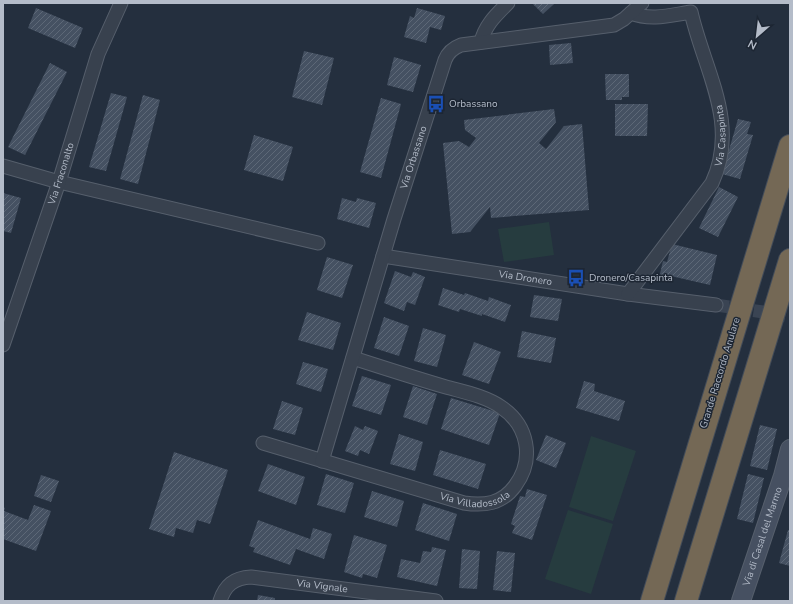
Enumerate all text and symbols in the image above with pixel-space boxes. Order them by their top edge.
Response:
north arrow [737,16,777,56]
text: N [745,36,760,53]
bus stop icon: Orbassano [426,94,446,114]
place label: Orbassano [449,97,498,111]
street label: Via Casapinta [711,104,729,169]
street label: Via Orbassano [397,124,431,192]
street label: Via Fraconalto [44,141,78,207]
street label: Via Dronero [497,267,553,289]
bus stop icon: Dronero/Casapinta [566,268,586,288]
place label: Dronero/Casapinta [589,271,673,285]
street label: Grande Raccordo Anulare [696,316,744,430]
street label: Via di Casal del Marmo [739,485,786,589]
street label: Via Villadossola [437,488,513,511]
street label: Via Vignale [295,576,349,596]

